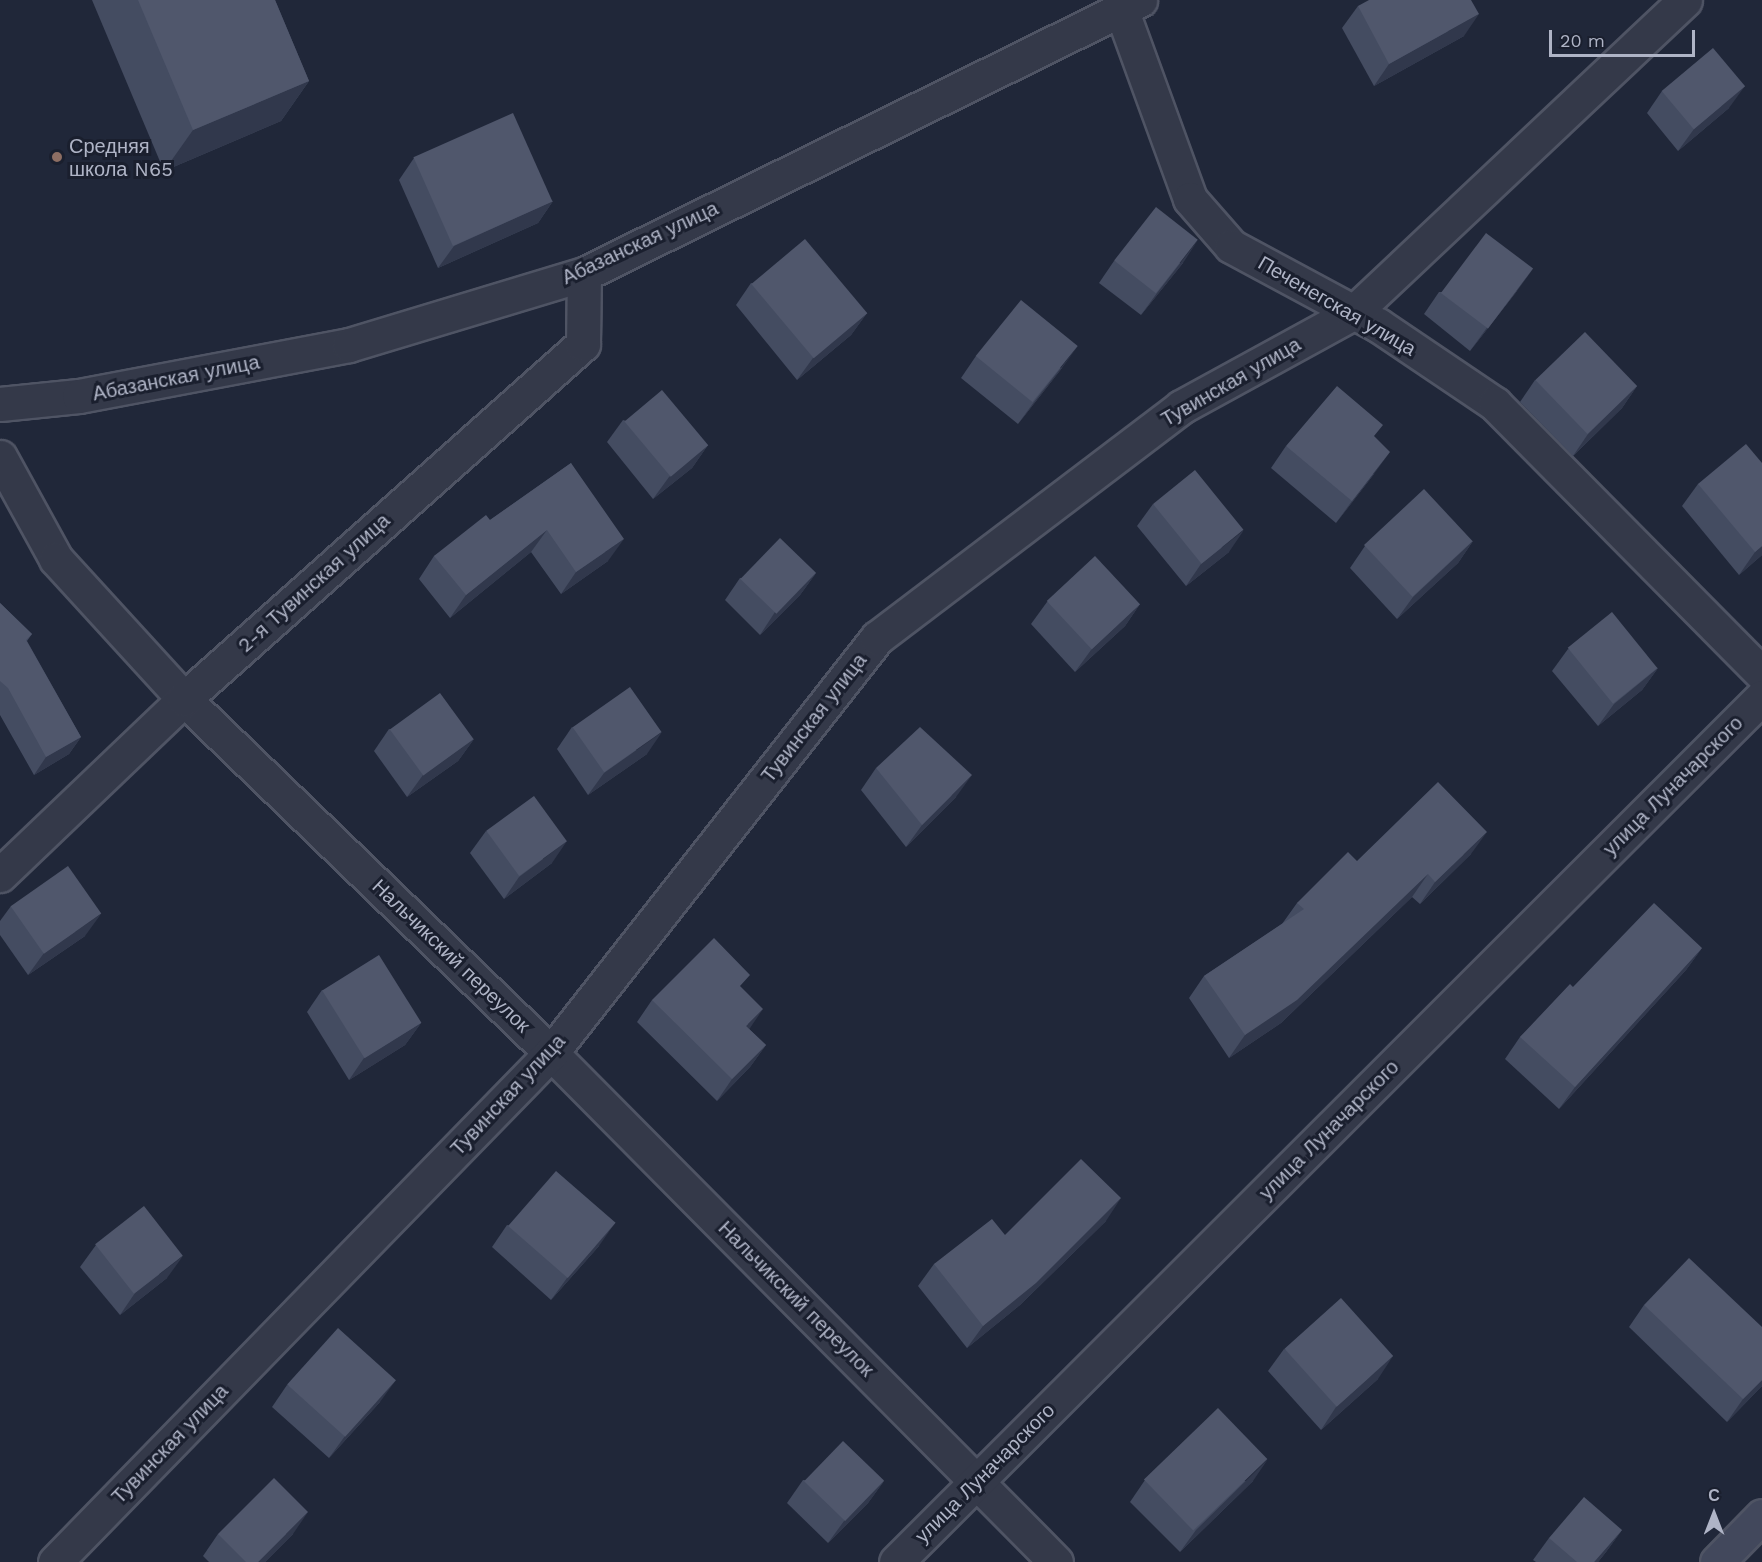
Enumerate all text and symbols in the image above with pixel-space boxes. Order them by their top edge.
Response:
scale bar [1552,18,1698,56]
text: 20 m [1560,30,1605,51]
place label: Средняя школа N65 [69,134,173,181]
marker: Средняя школа N65 [50,150,64,164]
street label: Абазанская улица [558,196,722,290]
street label: Печенегская улица [1254,251,1420,361]
street label: Тувинская улица [1157,332,1305,432]
street label: Абазанская улица [91,350,261,406]
street label: 2-я Тувинская улица [233,509,395,657]
street label: Тувинская улица [756,649,872,787]
street label: улица Луначарского [1598,711,1748,861]
street label: Нальчикский переулок [367,874,535,1038]
street label: Тувинская улица [446,1029,570,1161]
street label: улица Луначарского [1254,1055,1404,1205]
street label: Нальчикский переулок [713,1216,879,1382]
street label: Тувинская улица [107,1379,233,1509]
street label: улица Луначарского [910,1398,1060,1548]
north arrow [1684,1484,1744,1544]
text: С [1708,1486,1720,1505]

